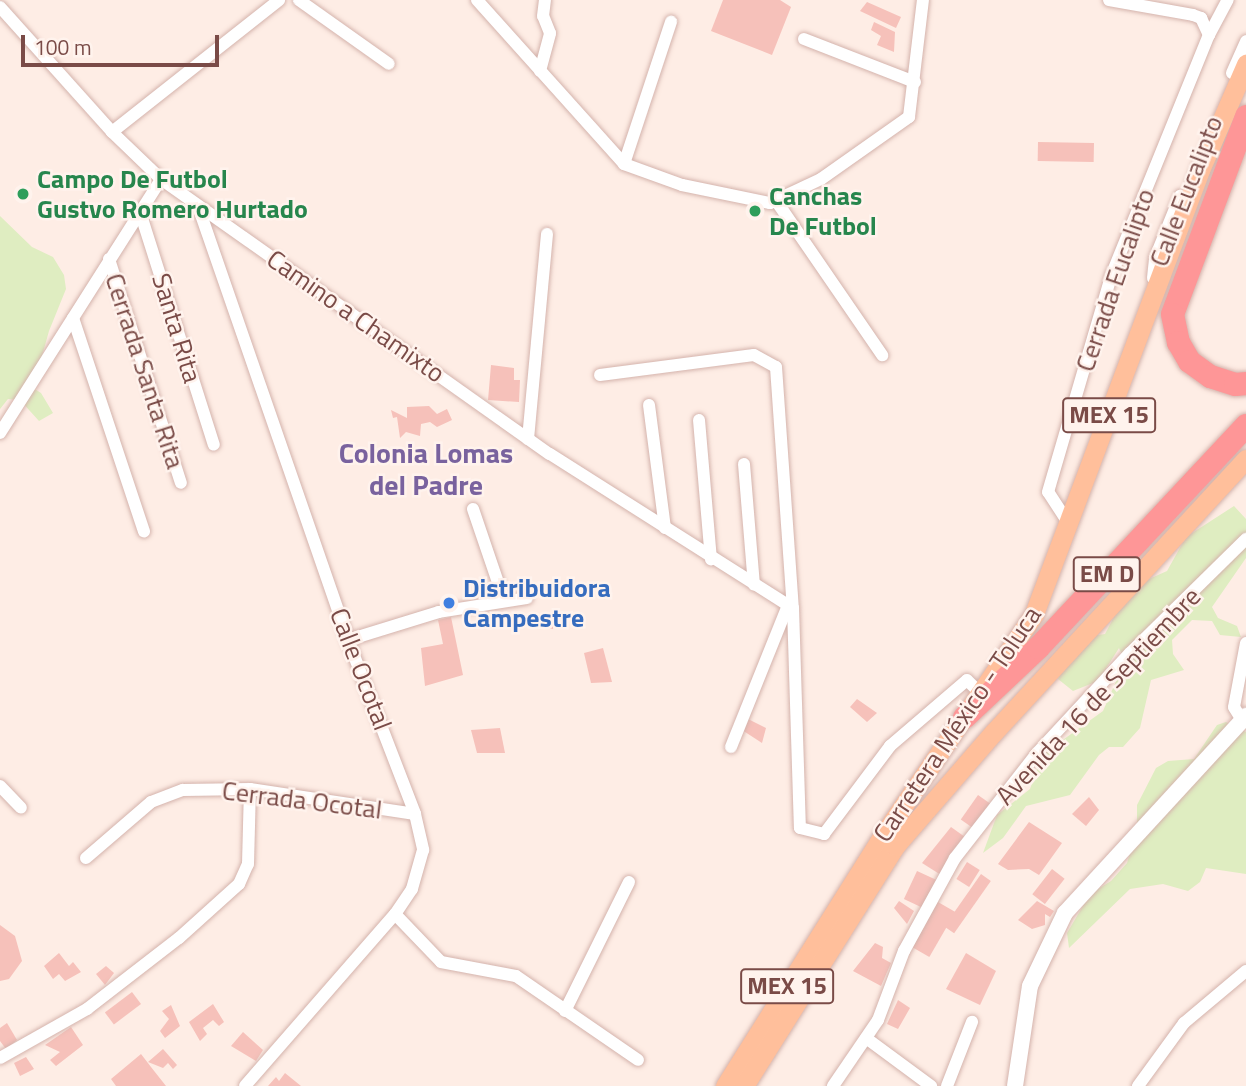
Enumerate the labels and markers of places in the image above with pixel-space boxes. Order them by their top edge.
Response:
place label: Campo De Futbol Gustvo Romero Hurtado [37,163,308,224]
place label: Canchas De Futbol [769,180,877,242]
marker: Campo De Futbol Gustvo Romero Hurtado [15,186,31,202]
marker: Canchas De Futbol [747,203,763,219]
place label: Distribuidora Campestre [463,572,611,634]
marker: Distribuidora Campestre [441,595,457,611]

